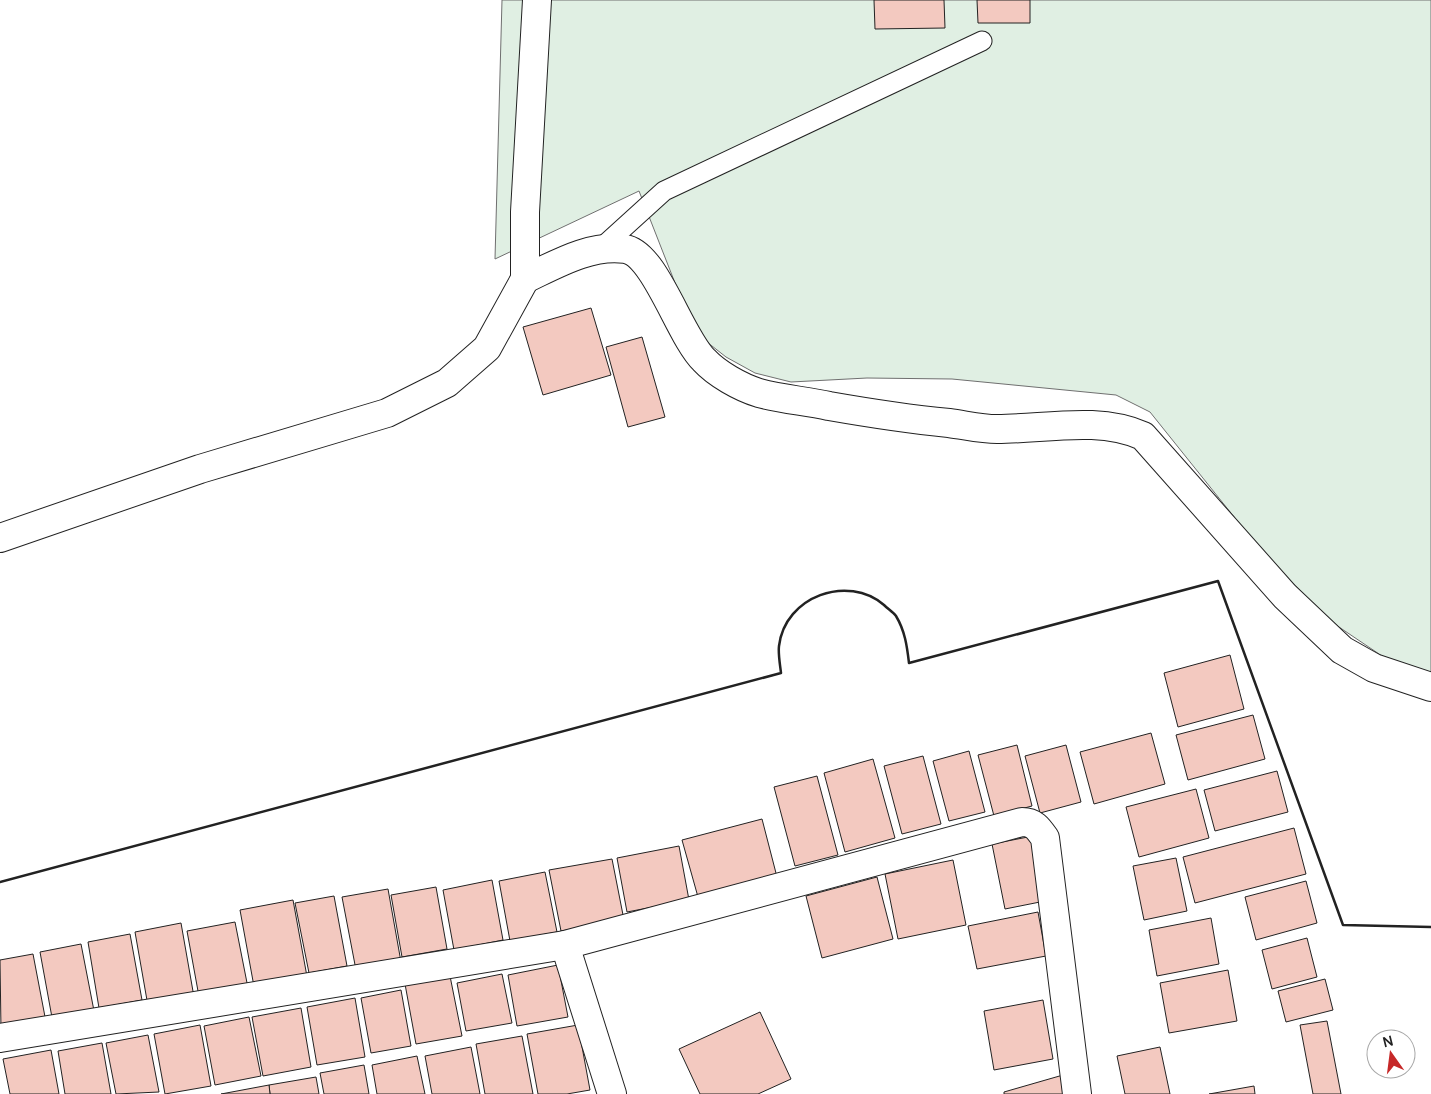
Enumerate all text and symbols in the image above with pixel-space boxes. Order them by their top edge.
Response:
north arrow [1366,1029,1416,1079]
text: N [1381,1030,1395,1051]

